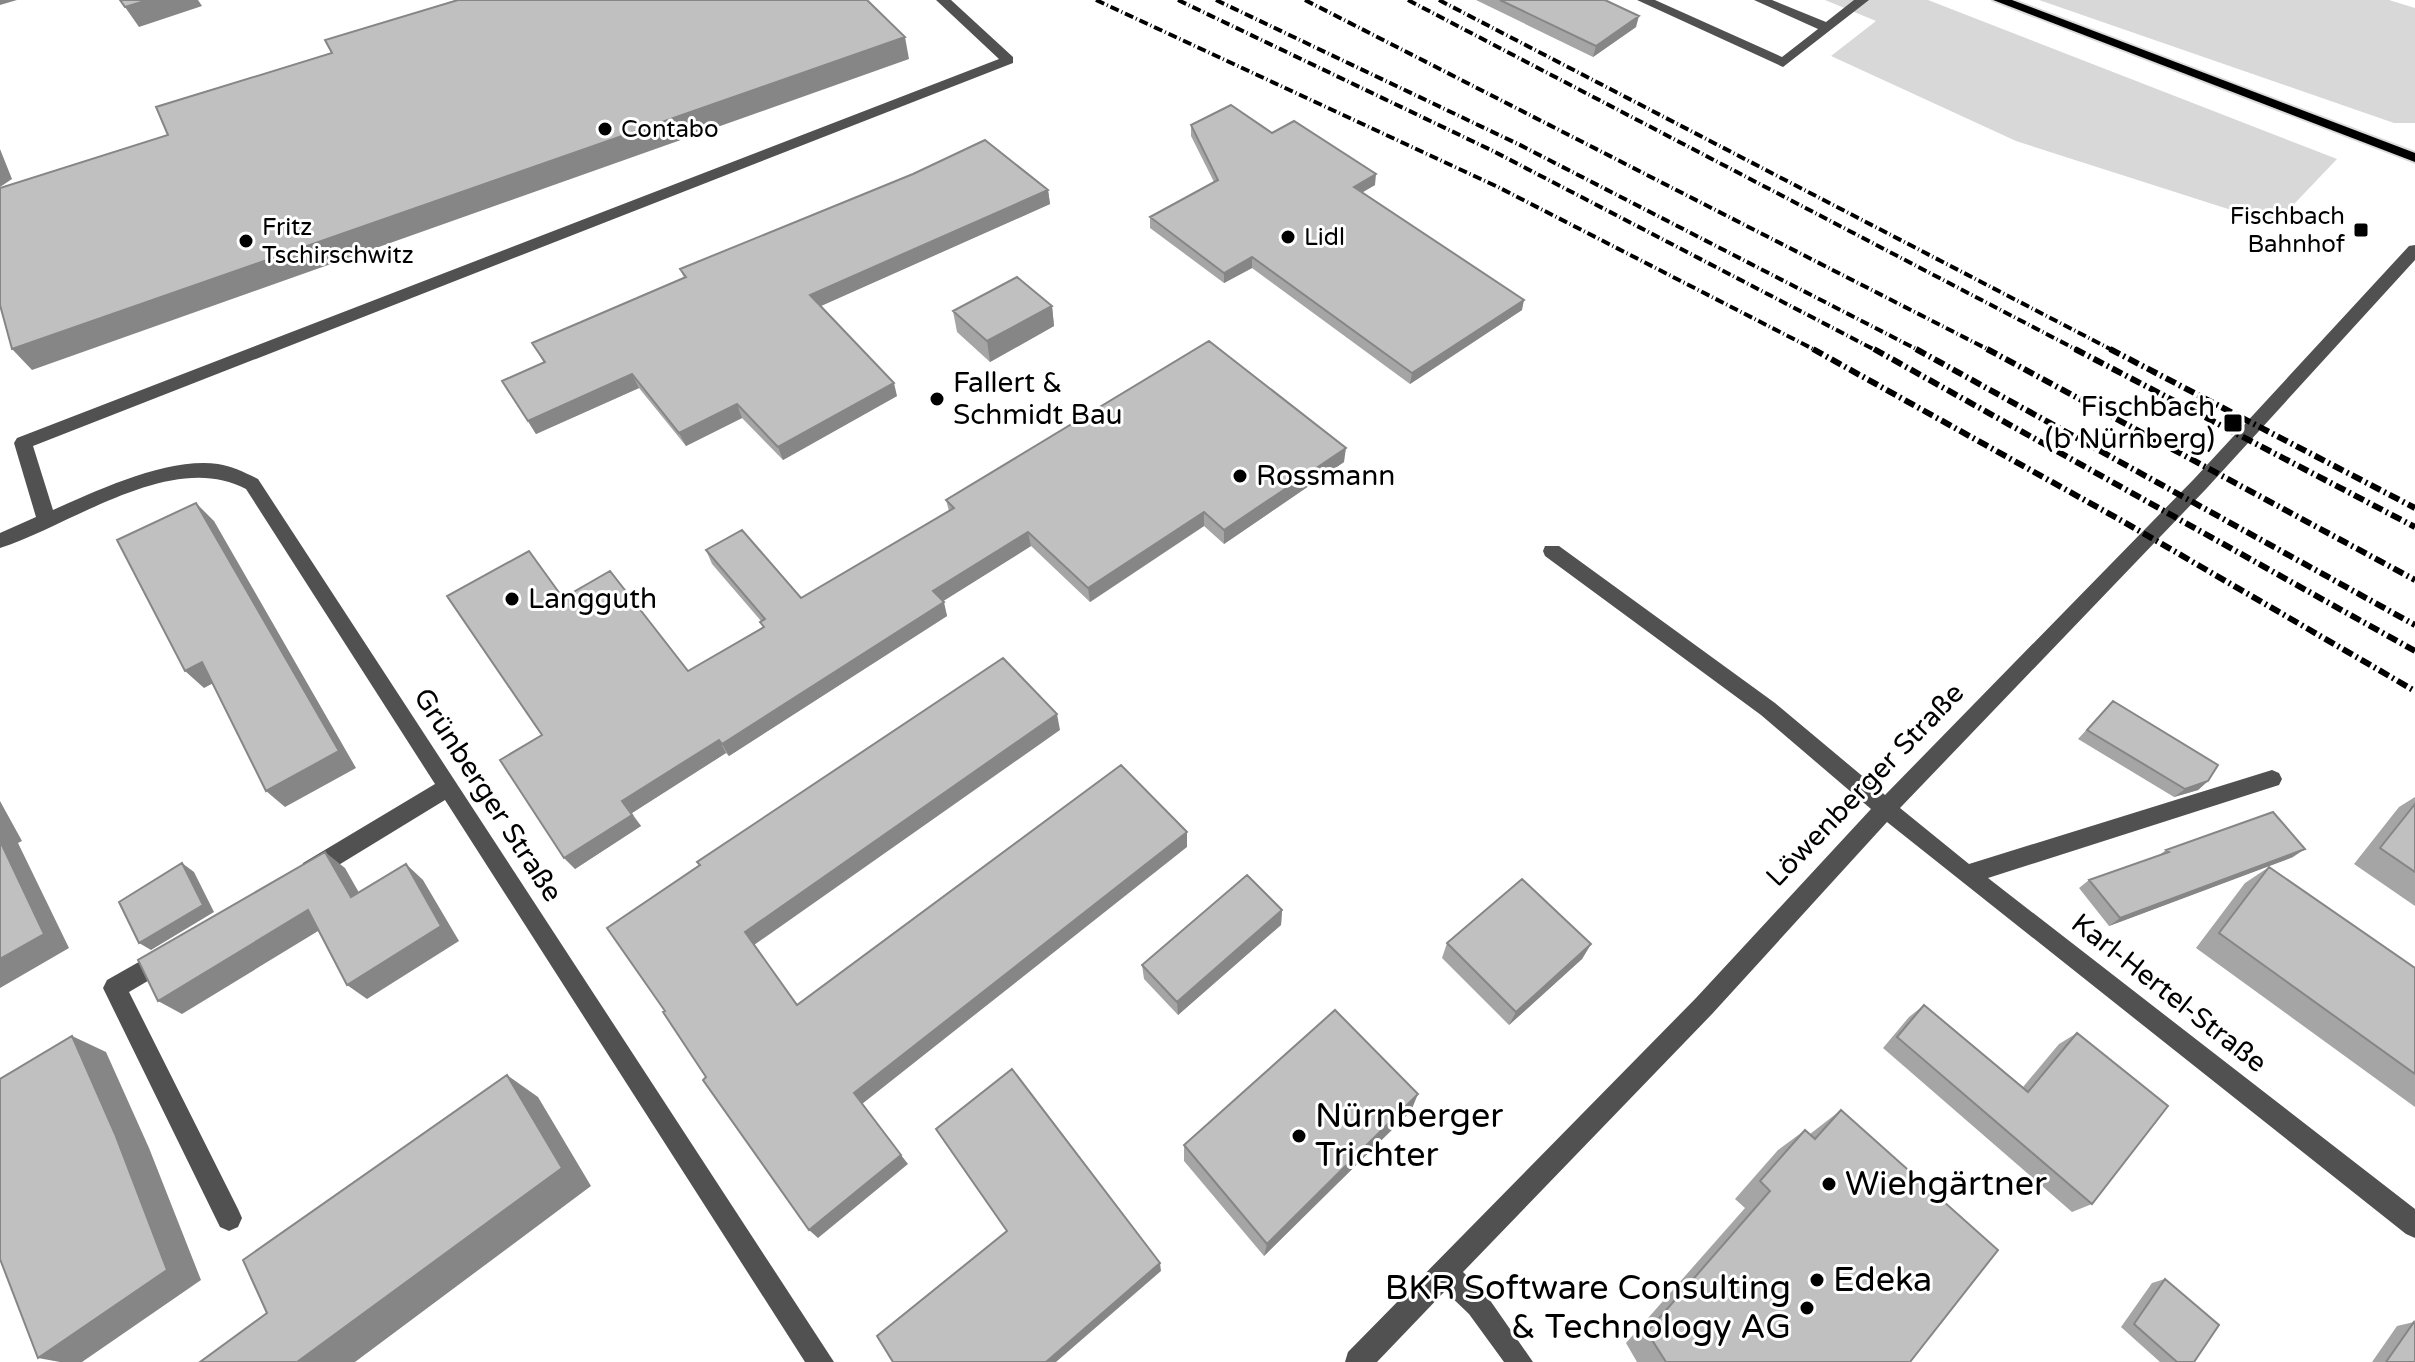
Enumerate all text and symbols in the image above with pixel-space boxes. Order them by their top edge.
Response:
place label: Contabo [621,115,719,144]
marker: Contabo [596,120,614,138]
place label: Fischbach Bahnhof [2230,202,2346,259]
place label: Fritz Tschirschwitz [262,213,414,270]
marker: Fischbach Bahnhof [2352,221,2370,239]
place label: Lidl [1304,223,1345,252]
marker: Lidl [1279,228,1297,246]
marker: Fritz Tschirschwitz [237,232,255,250]
place label: Fallert & Schmidt Bau [953,366,1123,432]
marker: Fallert & Schmidt Bau [928,390,946,408]
place label: Fischbach (b Nürnberg) [2045,390,2215,456]
marker: Fischbach (b Nürnberg) [2222,412,2244,434]
place label: Rossmann [1256,459,1395,493]
marker: Rossmann [1231,467,1249,485]
place label: Langguth [528,582,657,616]
marker: Langguth [503,590,521,608]
street label: Löwenberger Straße [1759,676,1971,894]
street label: Grünberger Straße [406,682,570,908]
street label: Karl-Hertel-Straße [2065,906,2273,1080]
place label: Nürnberger Trichter [1315,1096,1503,1176]
marker: Nürnberger Trichter [1290,1127,1308,1145]
place label: Wiehgärtner [1845,1164,2047,1205]
marker: Wiehgärtner [1820,1175,1838,1193]
place label: Edeka [1833,1260,1932,1301]
place label: BKR Software Consulting & Technology AG [1385,1268,1791,1348]
marker: Edeka [1808,1271,1826,1289]
marker: BKR Software Consulting & Technology AG [1798,1299,1816,1317]

